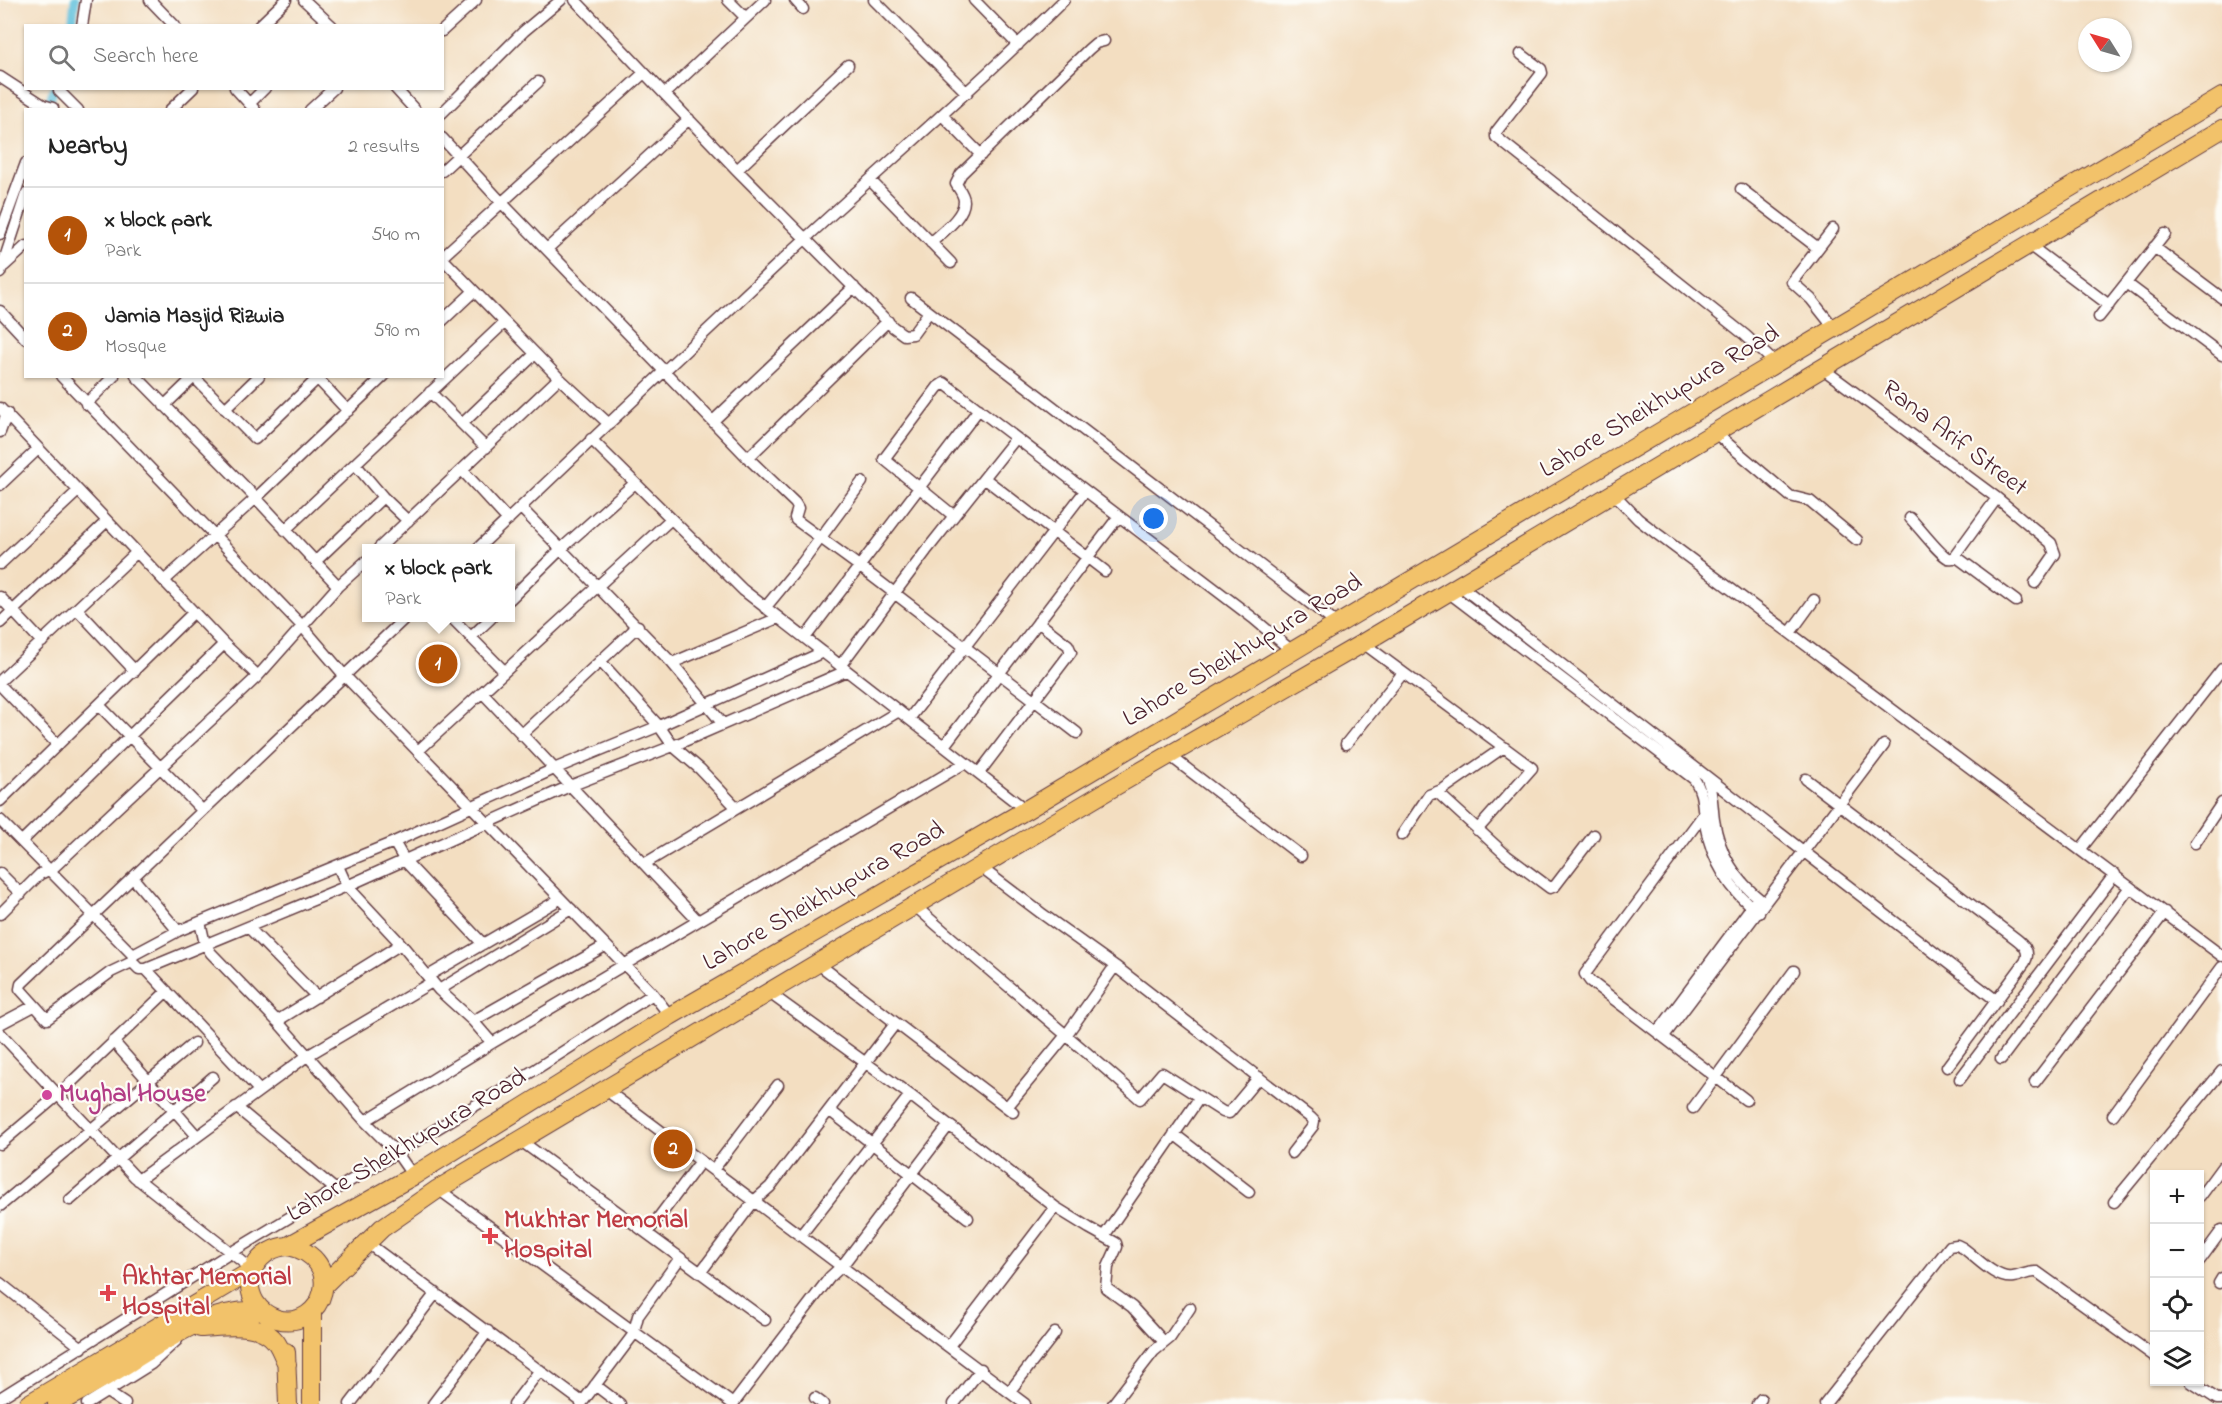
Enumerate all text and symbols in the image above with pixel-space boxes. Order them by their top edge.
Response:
north arrow [2078,18,2132,72]
search box [24,24,444,90]
icon: search [45,41,78,74]
text: Search here [93,41,198,73]
text: Nearby [48,128,127,166]
text: 2 results [348,133,420,162]
text: x block park [105,205,212,237]
text: 1 [64,221,71,250]
text: 540 m [371,221,420,250]
text: Park [105,237,141,266]
text: Jamia Masjid Rizwia [105,301,284,333]
street label: Lahore Sheikhupura Road [1533,315,1787,489]
text: 2 [63,317,72,346]
text: 590 m [373,317,420,346]
text: Mosque [105,333,166,362]
street label: Rana Arif Street [1873,371,2035,507]
your location [1139,504,1168,533]
popup [362,544,515,622]
text: x block park [385,553,492,585]
street label: Lahore Sheikhupura Road [1116,564,1370,738]
text: Park [385,585,421,614]
pin: 1 [418,642,458,686]
street label: Lahore Sheikhupura Road [696,812,952,982]
street label: Lahore Sheikhupura Road [280,1059,534,1233]
place label: Mughal House [59,1076,207,1115]
marker: Mughal House [40,1088,54,1102]
pin: 2 [654,1126,692,1172]
map controls [2150,1170,2204,1386]
button: + [2150,1170,2204,1224]
place label: Mukhtar Memorial Hospital [504,1202,688,1270]
button: − [2150,1224,2204,1278]
marker: Mukhtar Memorial Hospital [481,1227,499,1245]
place label: Akhtar Memorial Hospital [122,1259,291,1327]
button: locate [2150,1278,2204,1332]
marker: Akhtar Memorial Hospital [99,1284,117,1302]
button: layers [2150,1332,2204,1386]

